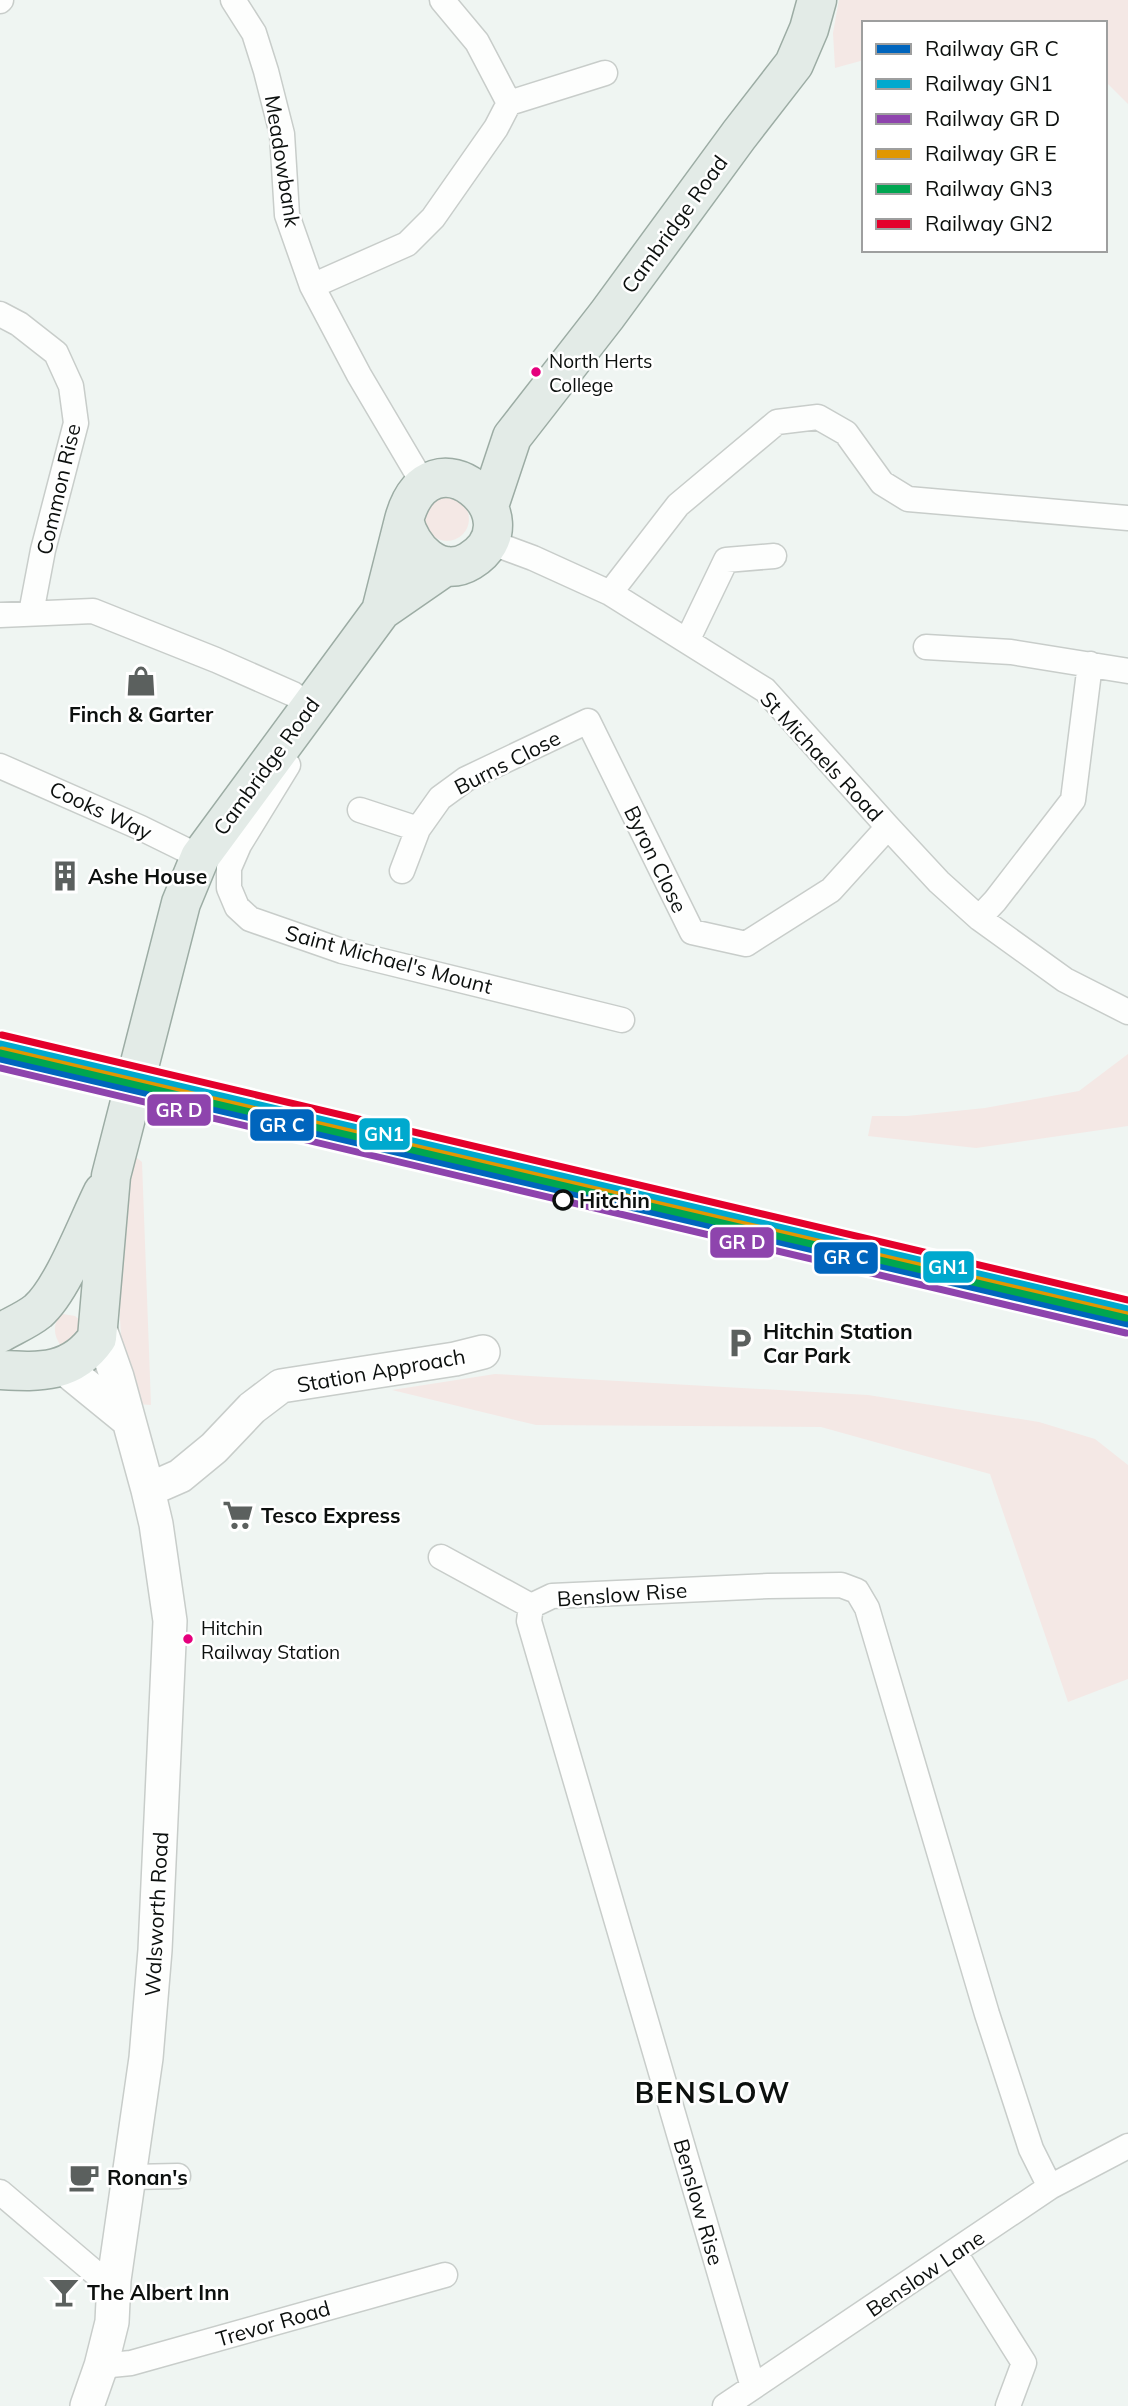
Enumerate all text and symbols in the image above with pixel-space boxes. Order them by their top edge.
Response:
legend [862,21,1107,252]
text: Railway GR C [925,35,1059,61]
text: Railway GN1 [925,70,1053,96]
street label: Meadowbank [260,93,306,229]
text: Railway GR D [925,105,1060,131]
text: Railway GR E [925,140,1057,166]
street label: Cambridge Road [615,150,733,298]
text: Railway GN3 [925,175,1053,201]
text: Railway GN2 [925,210,1053,236]
place label: North Herts College [549,349,653,397]
marker: North Herts College [529,365,543,379]
street label: Common Rise [30,421,86,557]
shop icon: Finch & Garter [124,664,158,698]
street label: St Michaels Road [755,686,889,826]
street label: Cambridge Road [207,692,325,840]
place label: Finch & Garter [69,701,214,727]
street label: Burns Close [450,724,564,800]
street label: Cooks Way [46,775,156,845]
street label: Byron Close [619,801,693,917]
building icon: Ashe House [48,859,82,893]
place label: Ashe House [88,863,207,889]
street label: Saint Michael's Mount [283,919,495,999]
line badge: GR D [146,1093,212,1127]
text: GR D [155,1098,203,1122]
line badge: GR C [249,1108,315,1142]
text: GR C [259,1113,305,1137]
line badge: GN1 [358,1117,411,1151]
text: GN1 [364,1122,404,1146]
place label: Hitchin [579,1187,650,1213]
marker: Hitchin [553,1190,573,1210]
line badge: GR D [709,1226,775,1259]
text: GR D [718,1230,766,1254]
line badge: GR C [813,1241,879,1275]
text: GR C [823,1245,869,1269]
line badge: GN1 [922,1250,975,1284]
text: GN1 [928,1255,968,1279]
place label: Hitchin Station Car Park [763,1318,913,1368]
parking icon: Hitchin Station Car Park [723,1326,757,1360]
street label: Station Approach [295,1342,467,1398]
supermarket icon: Tesco Express [221,1498,255,1532]
place label: Tesco Express [261,1502,401,1528]
street label: Benslow Rise [556,1576,688,1612]
place label: Hitchin Railway Station [201,1616,340,1664]
marker: Hitchin Railway Station [181,1632,195,1646]
street label: Walsworth Road [139,1831,173,1997]
district label: BENSLOW [635,2075,791,2110]
street label: Benslow Rise [669,2136,729,2268]
cafe icon: Ronan's [67,2160,101,2194]
place label: Ronan's [107,2164,188,2190]
street label: Benslow Lane [861,2224,989,2322]
bar icon: The Albert Inn [47,2275,81,2309]
place label: The Albert Inn [87,2279,230,2305]
street label: Trevor Road [213,2294,333,2352]

